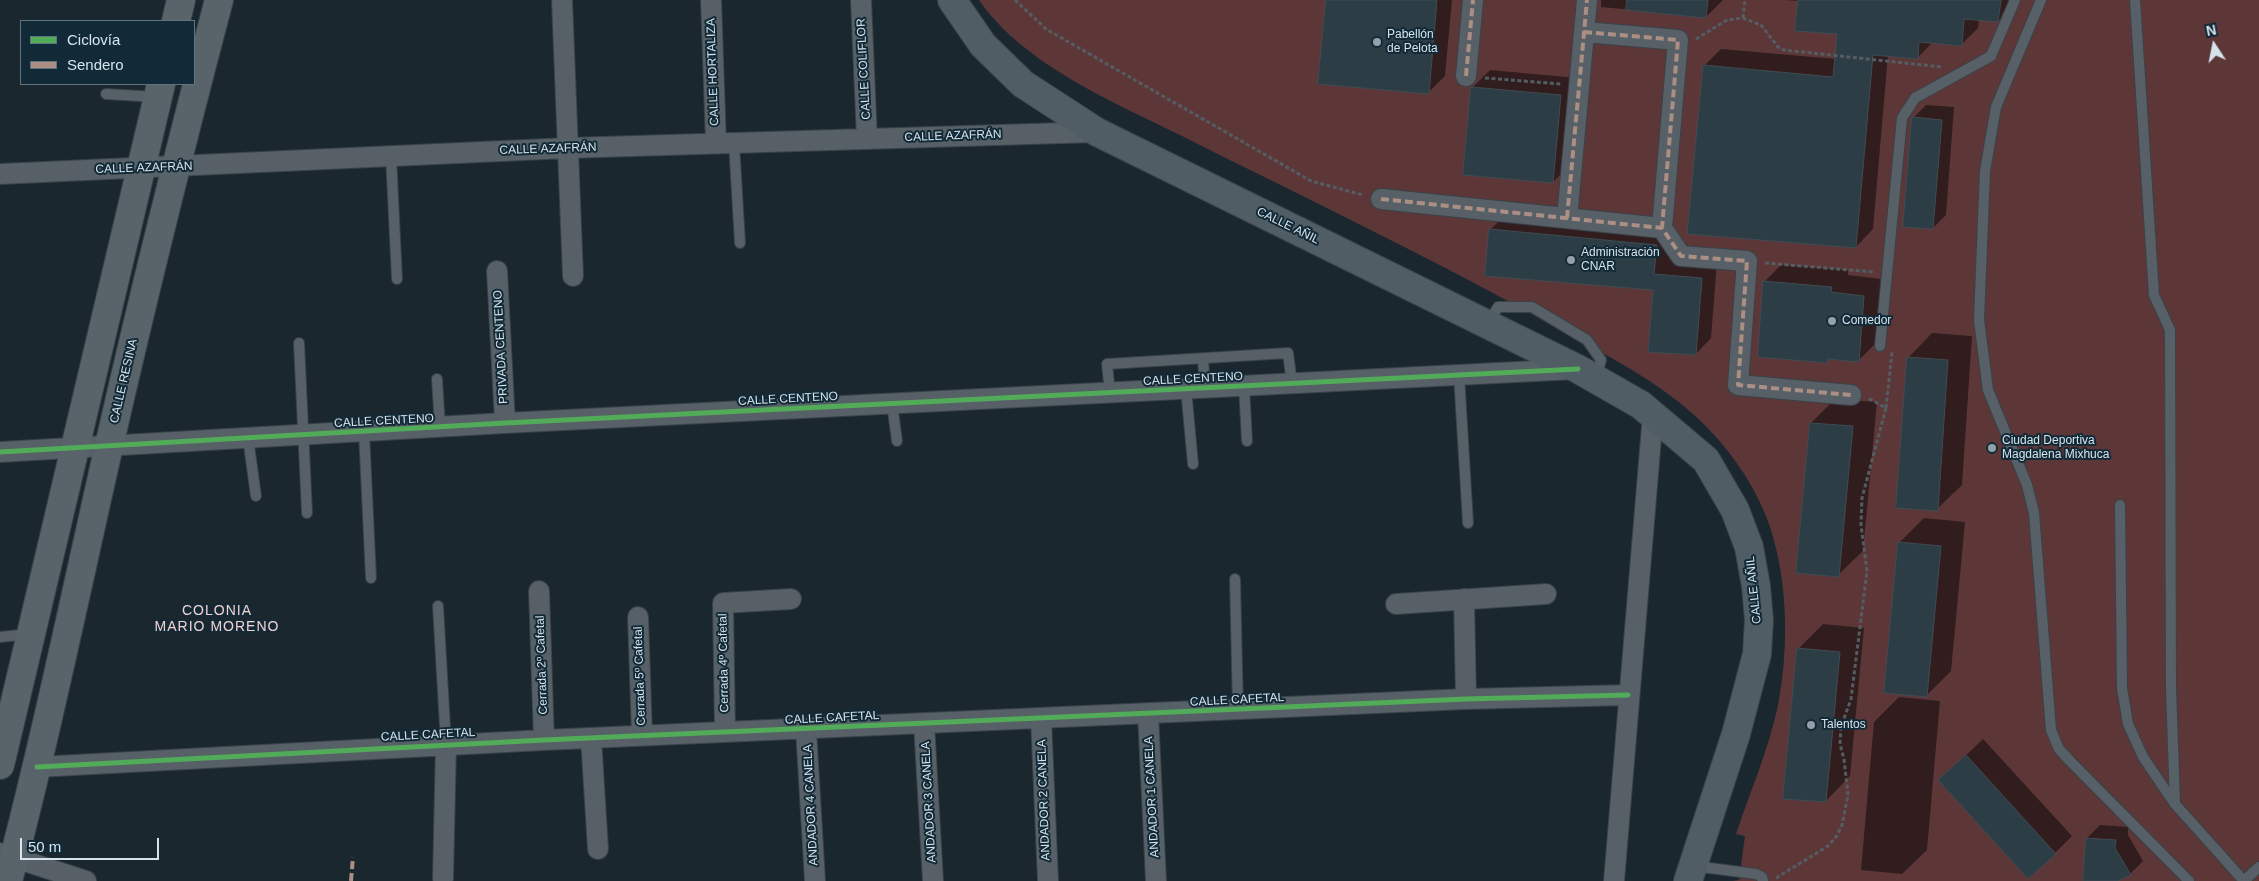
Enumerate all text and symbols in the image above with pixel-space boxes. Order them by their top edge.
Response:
street label: CALLE HORTALIZA [704,18,722,126]
street label: CALLE COLIFLOR [854,18,874,120]
legend [20,20,195,85]
north arrow [2189,20,2239,70]
text: N [2205,21,2218,39]
place label: Pabellón de Pelota [1387,28,1438,56]
text: Ciclovía [67,31,120,48]
marker: Pabellón de Pelota [1371,36,1383,48]
text: Sendero [67,56,124,73]
street label: CALLE AZAFRÁN [904,127,1002,145]
street label: CALLE AZAFRÁN [499,140,597,158]
street label: CALLE AZAFRÁN [95,159,193,177]
street label: CALLE AÑIL [1254,205,1322,247]
place label: Administración CNAR [1581,246,1660,274]
marker: Administración CNAR [1565,254,1577,266]
street label: PRIVADA CENTENO [491,290,511,404]
place label: Comedor [1842,314,1891,328]
marker: Comedor [1826,315,1838,327]
street label: CALLE RESINA [107,337,141,425]
street label: CALLE CENTENO [1143,369,1243,389]
street label: CALLE CENTENO [738,389,838,409]
street label: CALLE CENTENO [334,411,434,431]
place label: Ciudad Deportiva Magdalena Mixhuca [2002,434,2109,462]
marker: Ciudad Deportiva Magdalena Mixhuca [1986,442,1998,454]
street label: CALLE AÑIL [1743,555,1765,625]
district label: COLONIA MARIO MORENO [153,603,281,636]
street label: Cerrada 4º Cafetal [716,613,732,713]
street label: Cerrada 2º Cafetal [533,615,551,715]
street label: Cerrada 5º Cafetal [631,626,649,726]
street label: CALLE CAFETAL [1189,690,1285,710]
street label: CALLE CAFETAL [784,708,880,728]
place label: Talentos [1821,718,1866,732]
marker: Talentos [1805,719,1817,731]
street label: CALLE CAFETAL [380,725,476,745]
street label: ANDADOR 1 CANELA [1142,736,1162,858]
street label: ANDADOR 2 CANELA [1035,739,1053,861]
street label: ANDADOR 3 CANELA [919,741,939,863]
street label: ANDADOR 4 CANELA [801,744,821,866]
scale bar [22,828,161,860]
text: 50 m [28,838,61,855]

